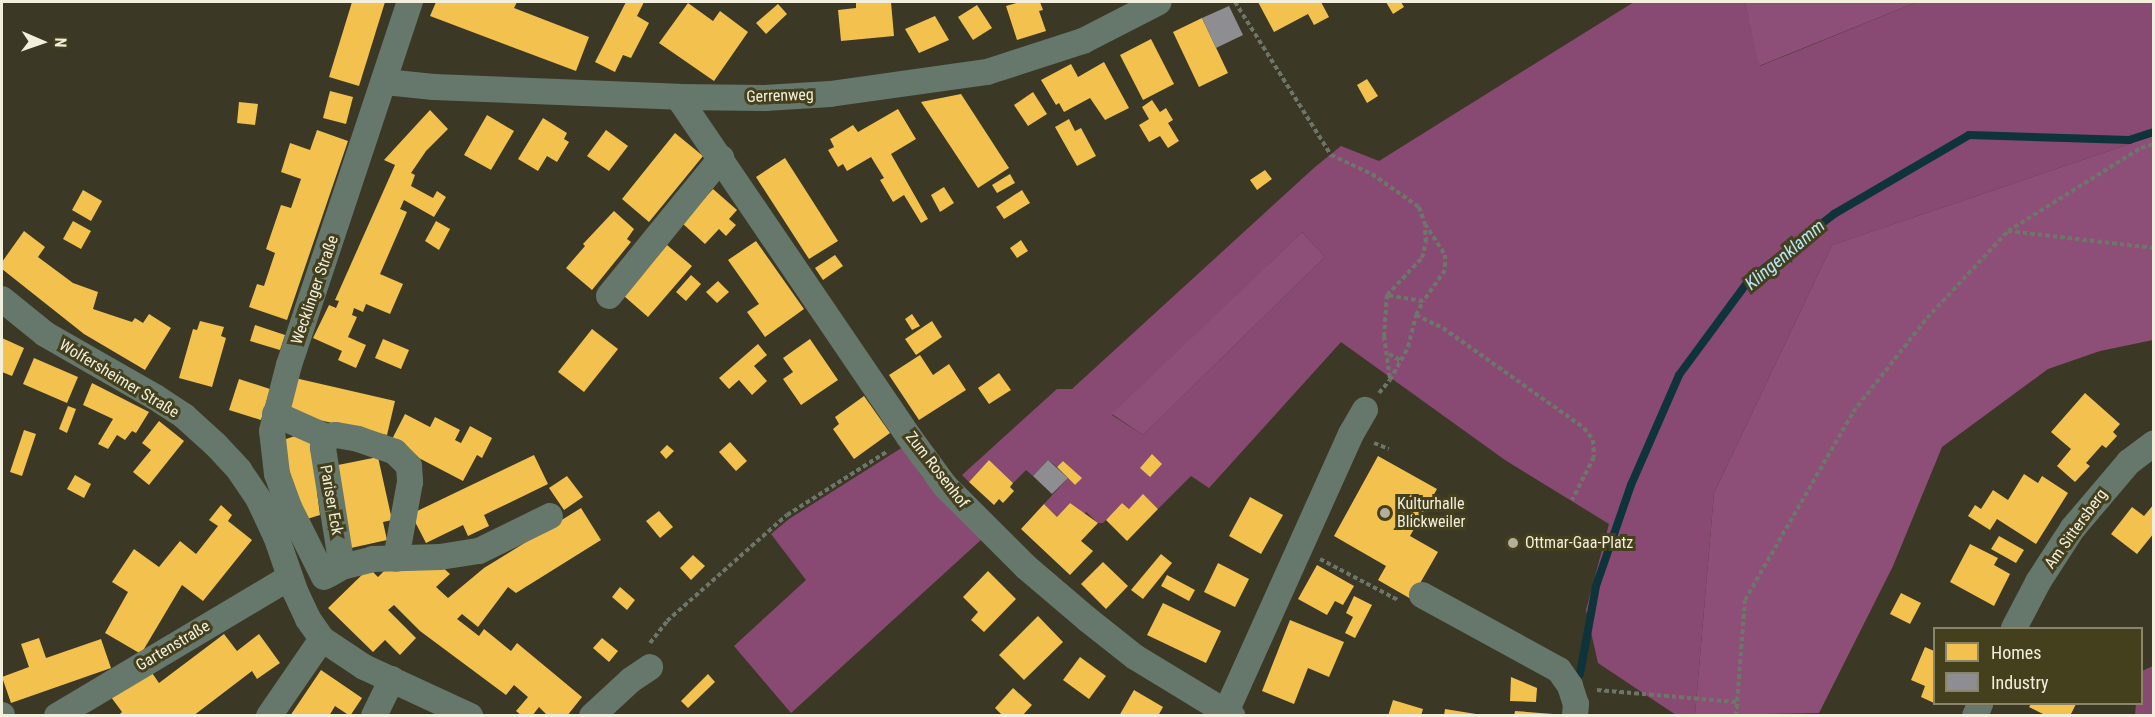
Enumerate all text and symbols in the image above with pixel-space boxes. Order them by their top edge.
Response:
north arrow [12,12,72,72]
text: N [51,37,70,48]
street label: Gerrenweg [746,85,814,107]
water label: Klingenklamm [1741,215,1829,295]
street label: Wecklinger Straße [287,233,343,347]
street label: Wolfersheimer Straße [56,336,182,422]
street label: Zum Rosenhof [901,428,973,512]
street label: Pariser Eck [315,463,347,537]
street label: Am Sittersberg [2041,485,2111,573]
place label: Kulturhalle Blickweiler [1397,494,1465,532]
marker: Kulturhalle Blickweiler [1378,506,1392,520]
place label: Ottmar-Gaa-Platz [1525,533,1633,553]
marker: Ottmar-Gaa-Platz [1506,536,1520,550]
street label: Gartenstraße [133,617,213,675]
legend [1933,627,2143,705]
text: Homes [1991,642,2041,663]
text: Industry [1991,672,2049,693]

